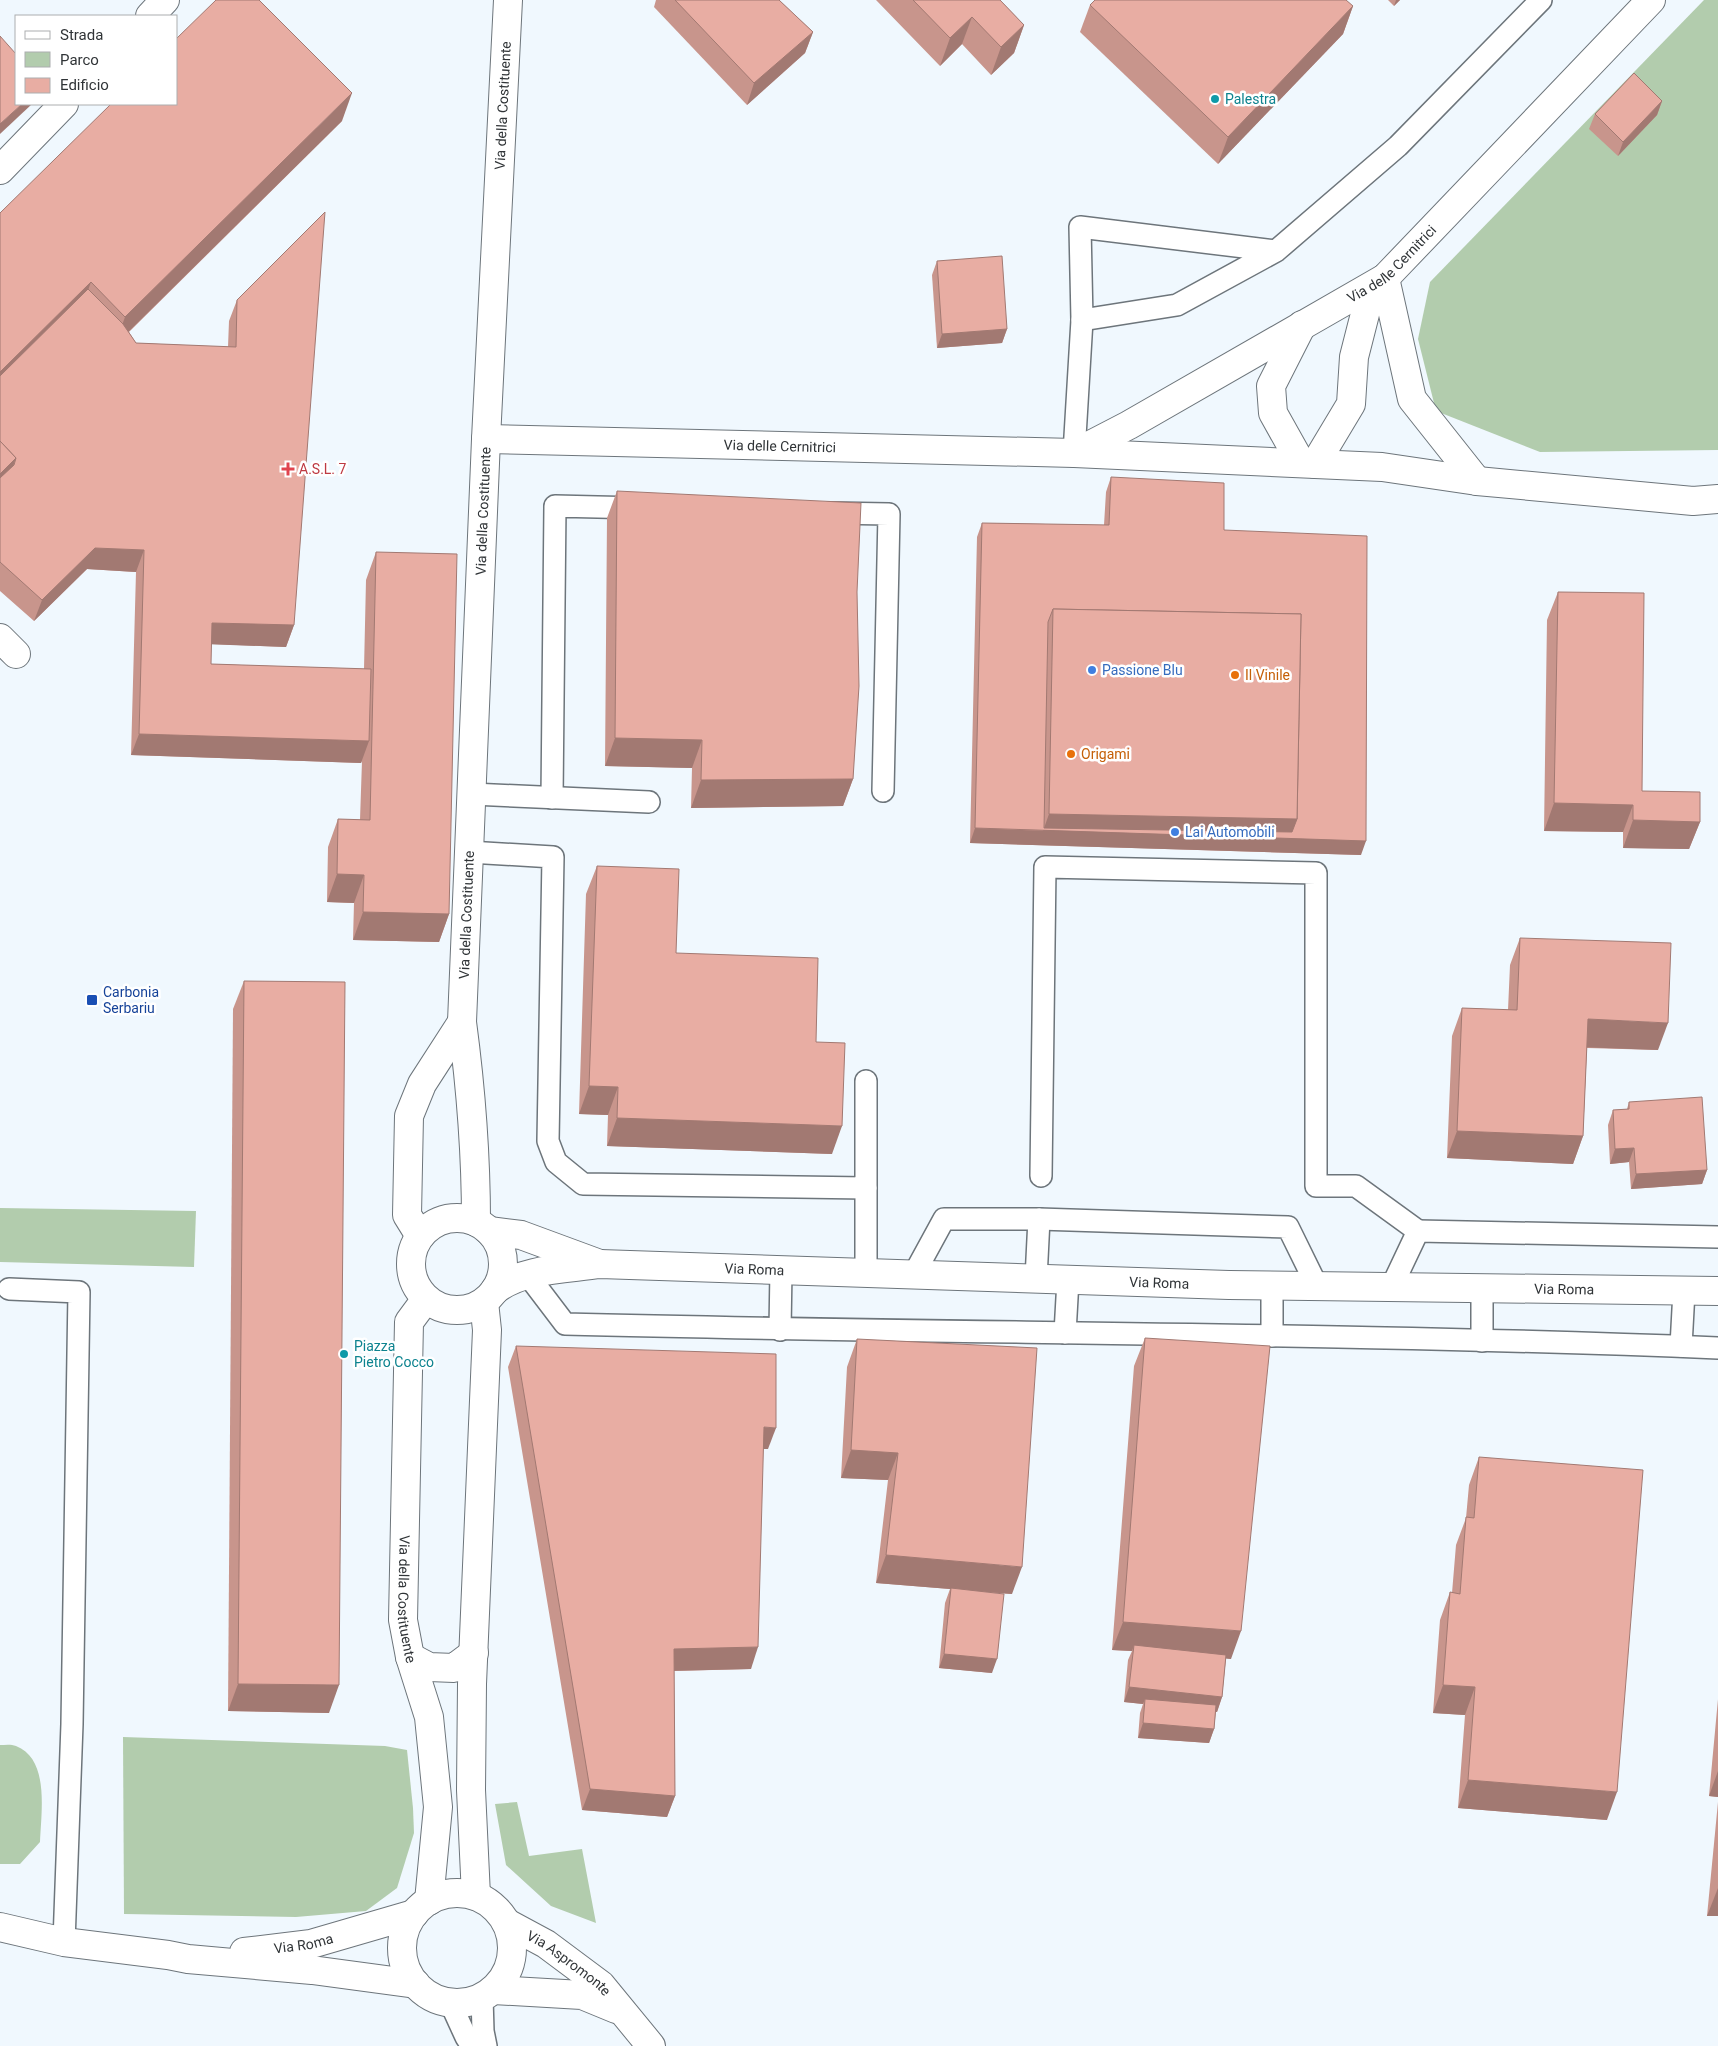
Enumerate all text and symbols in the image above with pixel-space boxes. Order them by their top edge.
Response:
legend [15,15,178,105]
text: Strada [60,26,103,44]
street label: Via della Costituente [492,41,514,170]
text: Parco [60,51,99,69]
text: Edificio [60,76,109,94]
place label: Palestra [1225,91,1276,107]
marker: Palestra [1209,93,1221,105]
street label: Via delle Cernitrici [1344,222,1439,306]
street label: Via delle Cernitrici [724,437,836,455]
street label: Via della Costituente [472,447,494,576]
place label: A.S.L. 7 [299,461,347,477]
marker: A.S.L. 7 [281,462,295,476]
place label: Passione Blu [1102,662,1183,678]
marker: Passione Blu [1086,664,1098,676]
place label: Il Vinile [1245,667,1290,683]
marker: Il Vinile [1229,669,1241,681]
place label: Origami [1081,746,1130,762]
marker: Origami [1065,748,1077,760]
place label: Lai Automobili [1185,824,1275,840]
marker: Lai Automobili [1169,826,1181,838]
street label: Via della Costituente [456,850,477,979]
place label: Carbonia Serbariu [103,984,159,1016]
marker: Carbonia Serbariu [85,993,99,1007]
street label: Via Roma [724,1260,785,1278]
street label: Via Roma [1129,1274,1189,1292]
street label: Via Roma [1534,1281,1594,1297]
place label: Piazza Pietro Cocco [354,1338,434,1370]
marker: Piazza Pietro Cocco [338,1348,350,1360]
street label: Via della Costituente [395,1535,419,1665]
street label: Via Aspromonte [524,1927,614,1999]
street label: Via Roma [273,1930,335,1956]

